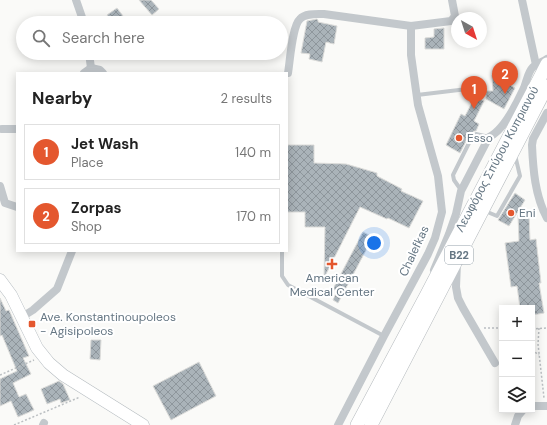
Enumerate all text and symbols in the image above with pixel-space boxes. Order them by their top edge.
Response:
north arrow [451,12,487,48]
search box [16,16,288,60]
icon: search [30,27,52,49]
text: Search here [62,28,145,48]
pin: 2 [492,61,518,94]
pin: 1 [461,76,487,109]
street label: Λεωφόρος Σπύρου Κυπριανού [452,83,542,235]
text: Nearby [32,87,92,109]
text: 2 results [221,90,272,107]
place label: Esso [467,130,493,146]
marker: Esso [454,133,464,143]
text: Jet Wash [71,134,139,154]
text: 1 [44,144,48,161]
text: 140 m [235,144,271,161]
text: Place [71,154,103,171]
text: Zorpas [71,198,122,218]
place label: Eni [519,205,536,221]
text: 2 [42,208,50,225]
text: 170 m [236,208,271,225]
marker: Eni [506,208,516,218]
text: Shop [71,218,102,235]
street label: Chalefkas [395,223,433,279]
your location [364,233,384,253]
road number: B22 [445,246,473,264]
marker: American Medical Center [326,258,338,270]
place label: American Medical Center [290,270,375,300]
map controls [499,305,535,413]
button: + [499,305,535,341]
place label: Ave. Konstantinoupoleos - Agisipoleos [40,309,176,339]
marker: Ave. Konstantinoupoleos - Agisipoleos [27,319,37,329]
button: − [499,341,535,377]
button: layers [499,377,535,413]

